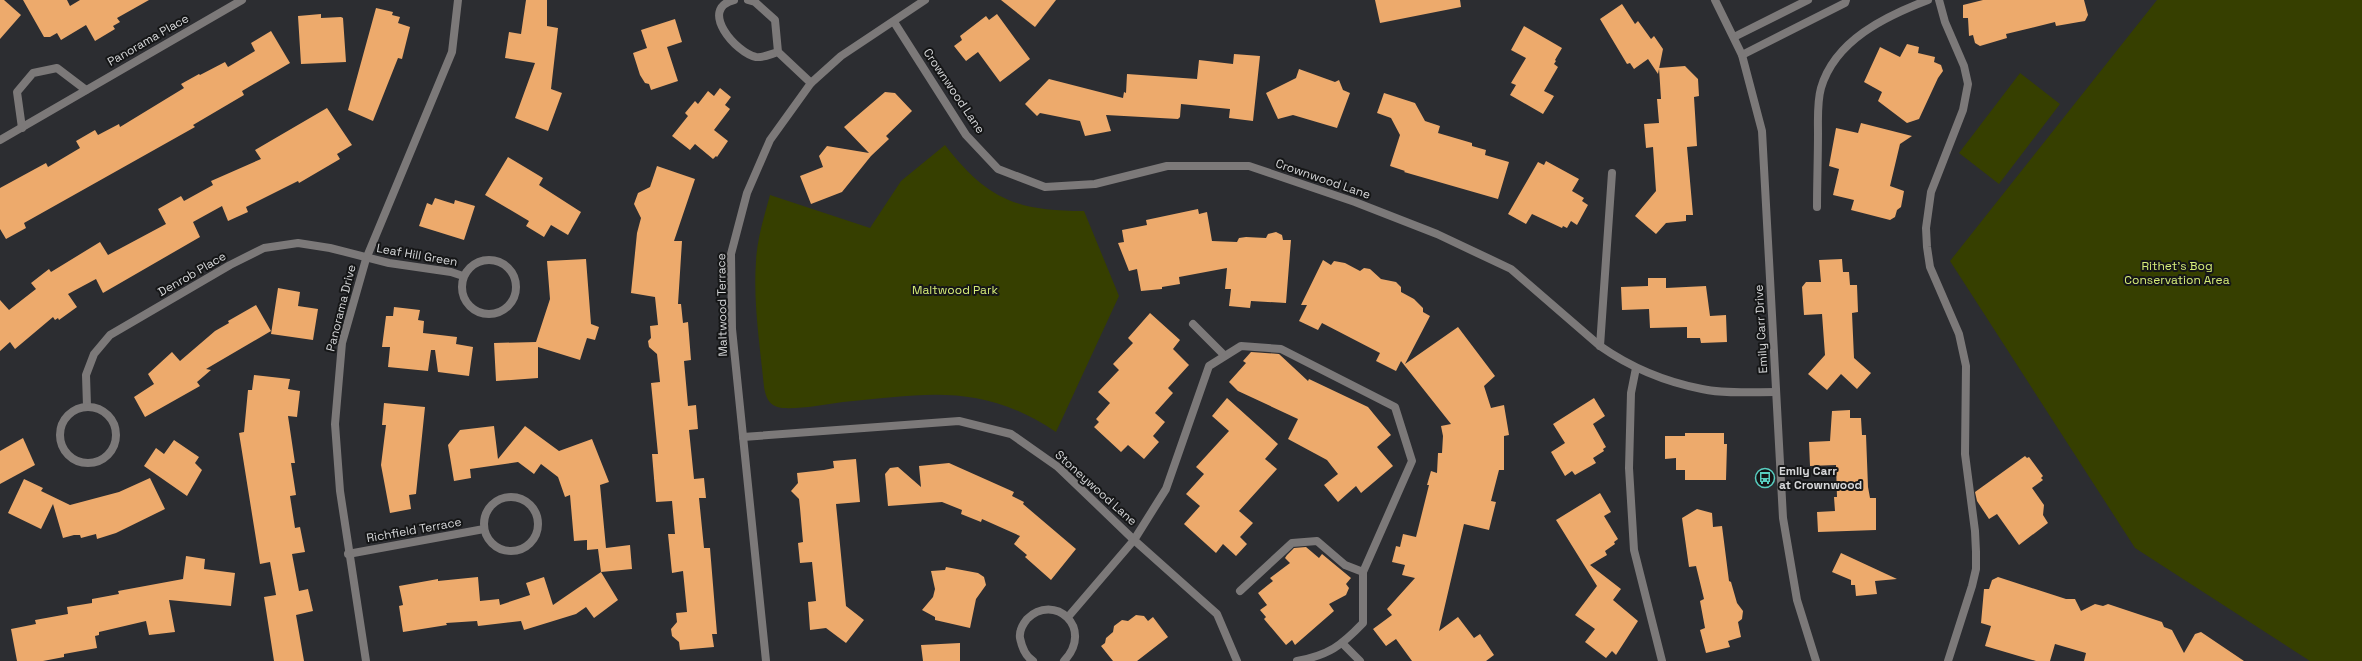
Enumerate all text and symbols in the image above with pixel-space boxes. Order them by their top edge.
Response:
street label: Panorama Place [104,10,192,70]
street label: Crownwood Lane [920,45,988,137]
street label: Crownwood Lane [1273,155,1373,203]
street label: Leaf Hill Green [375,240,459,270]
street label: Denrob Place [155,248,229,300]
street label: Maltwood Terrace [713,253,731,357]
park label: Rithet's Bog Conservation Area [2124,258,2230,288]
street label: Panorama Drive [322,263,360,353]
park label: Maltwood Park [912,282,998,298]
street label: Emily Carr Drive [1751,284,1771,374]
street label: Stoneywood Lane [1052,447,1140,529]
place label: Emily Carr at Crownwood [1779,463,1862,493]
bus stop icon: Emily Carr at Crownwood [1754,467,1776,489]
street label: Richfield Terrace [365,514,463,546]

